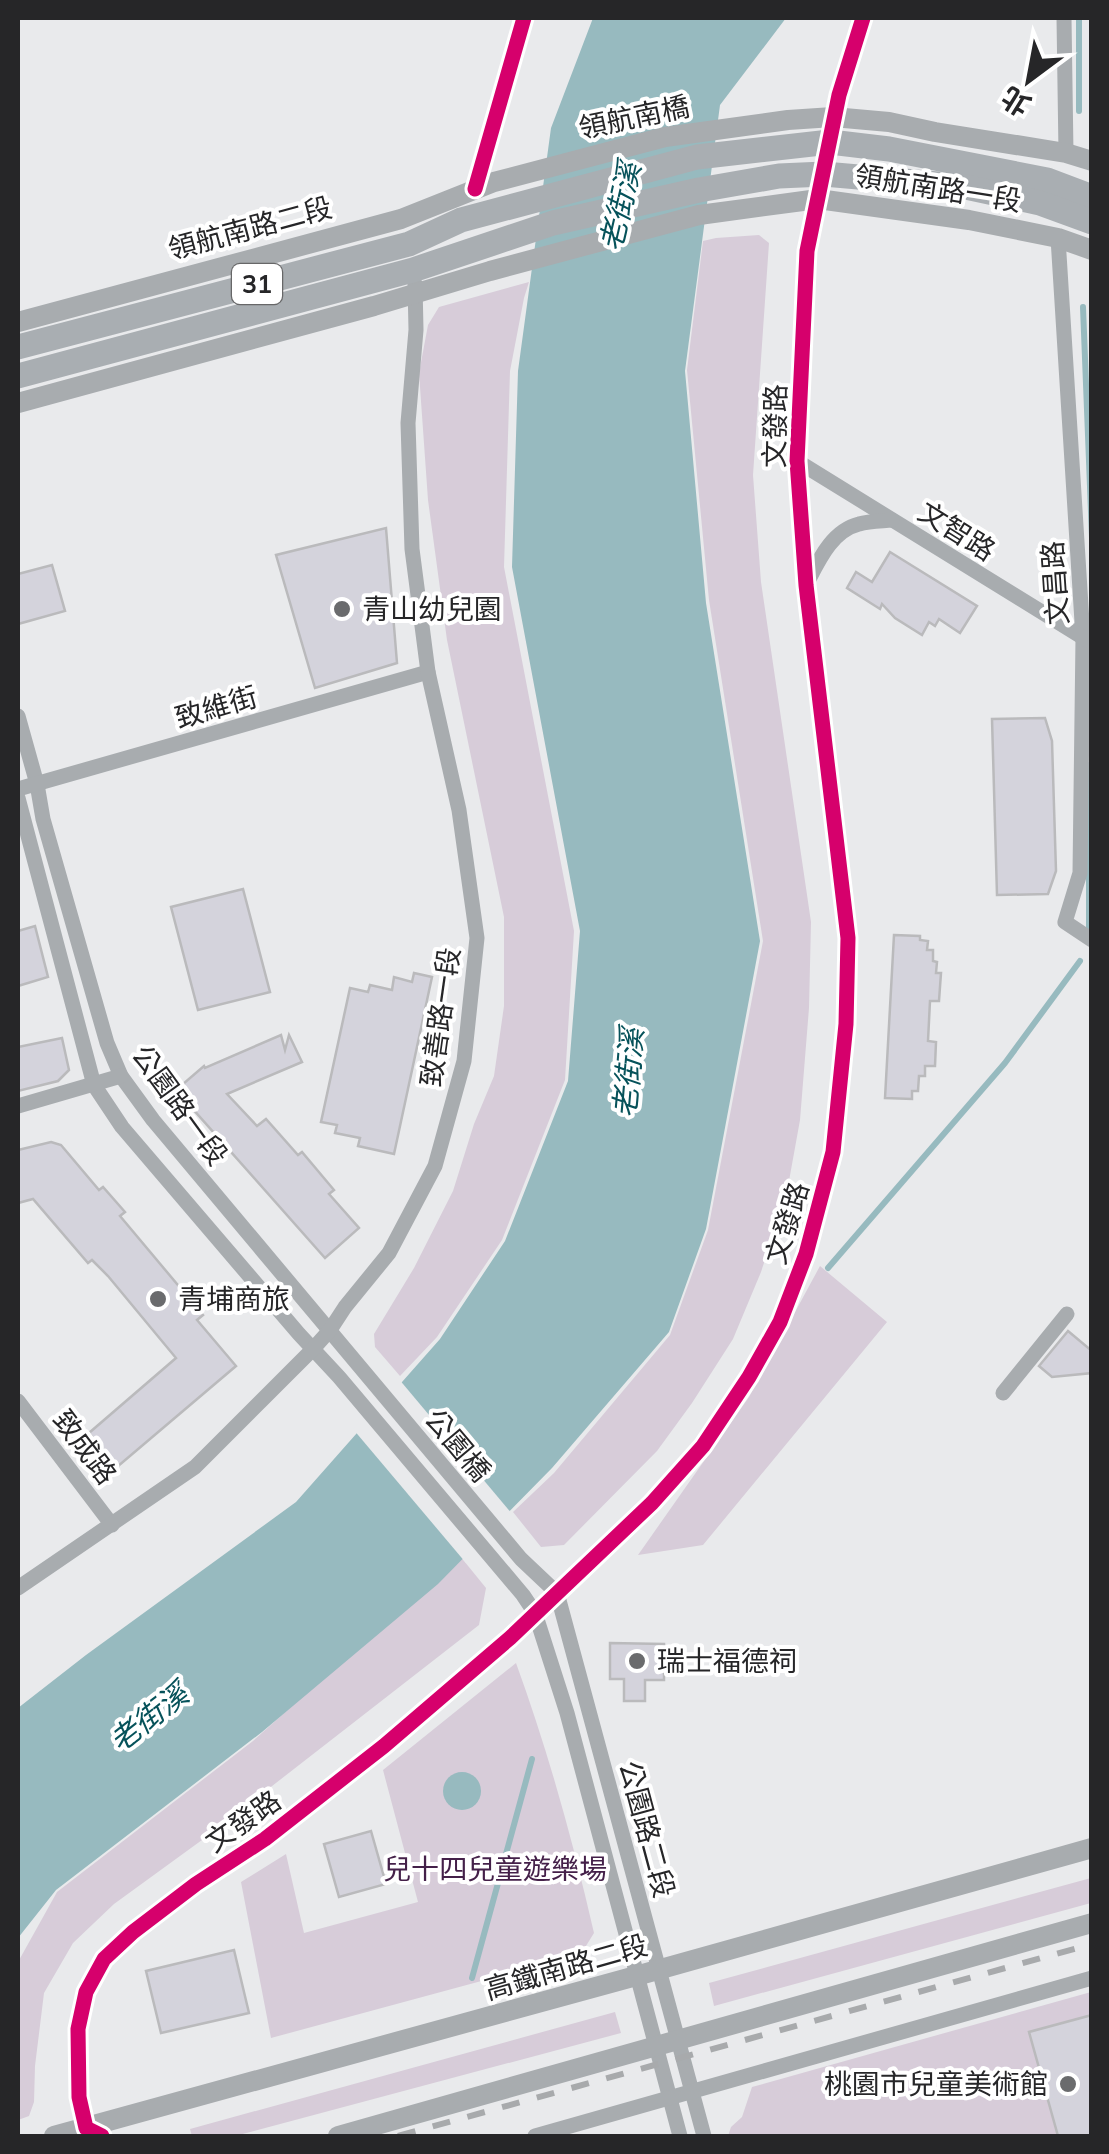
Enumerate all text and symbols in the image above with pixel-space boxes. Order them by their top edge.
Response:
north arrow [979,30,1079,130]
text: 北 [994,79,1037,124]
street label: 領航南橋 [575,88,692,145]
water label: 老街溪 [591,155,650,255]
street label: 領航南路一段 [852,157,1024,218]
street label: 領航南路二段 [164,189,336,266]
road number: 31 [232,264,282,304]
street label: 文發路 [756,384,793,468]
street label: 文智路 [912,493,1002,568]
street label: 文昌路 [1034,540,1075,626]
place label: 青山幼兒園 [362,591,502,626]
marker: 青山幼兒園 [331,598,353,620]
street label: 致維街 [171,678,261,735]
street label: 致善路一段 [412,945,467,1089]
water label: 老街溪 [605,1022,651,1119]
street label: 公園路一段 [125,1038,236,1172]
street label: 文發路 [758,1178,816,1268]
place label: 青埔商旅 [178,1281,290,1316]
marker: 青埔商旅 [147,1288,169,1310]
street label: 公園橋 [418,1401,499,1488]
street label: 致成路 [46,1403,125,1491]
place label: 瑞士福德祠 [657,1643,797,1678]
marker: 瑞士福德祠 [626,1650,648,1672]
water label: 老街溪 [101,1672,199,1760]
street label: 公園路二段 [612,1757,683,1901]
street label: 文發路 [198,1782,287,1859]
park label: 兒十四兒童遊樂場 [383,1851,607,1886]
street label: 高鐵南路二段 [480,1927,651,2006]
place label: 桃園市兒童美術館 [824,2066,1048,2101]
marker: 桃園市兒童美術館 [1057,2073,1079,2095]

